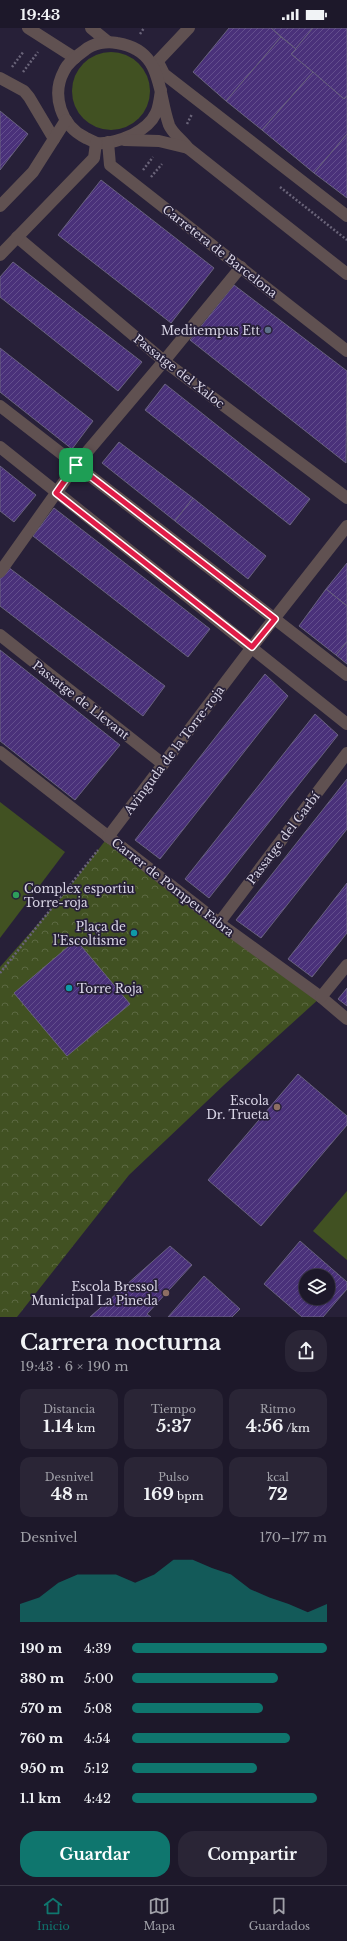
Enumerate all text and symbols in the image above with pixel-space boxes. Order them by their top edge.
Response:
text: 19:43 [20,5,60,24]
street label: Carretera de Barcelona [160,202,281,301]
place label: Meditempus Ett [161,323,260,338]
marker: Meditempus Ett [263,325,273,335]
street label: Passatge del Xaloc [131,331,228,411]
pin [59,448,93,482]
icon: arrive [65,454,87,476]
street label: Passatge de Llevant [30,658,133,743]
street label: Avinguda de la Torre-roja [120,682,227,818]
street label: Passatge del Garbí [244,788,323,887]
street label: Carrer de Pompeu Fabra [109,835,238,940]
place label: Complex esportiu Torre-roja [24,881,135,910]
marker: Complex esportiu Torre-roja [11,890,21,900]
place label: Plaça de l'Escoltisme [53,919,126,948]
marker: Plaça de l'Escoltisme [129,928,139,938]
place label: Torre Roja [77,981,143,996]
marker: Torre Roja [64,983,74,993]
place label: Escola Dr. Trueta [206,1093,269,1122]
marker: Escola Dr. Trueta [272,1102,282,1112]
map controls [299,1269,335,1305]
button: layers [299,1269,335,1305]
place label: Escola Bressol Municipal La Pineda [31,1279,158,1308]
marker: Escola Bressol Municipal La Pineda [161,1288,171,1298]
text: Carrera nocturna [20,1329,221,1356]
button: share [285,1330,327,1372]
text: 19:43 · 6 × 190 m [20,1358,128,1375]
text: Distancia [43,1402,95,1416]
text: Tiempo [151,1402,196,1416]
text: Ritmo [260,1402,296,1416]
text: 1.14 [43,1416,74,1437]
text: 5:37 [156,1416,191,1437]
text: 4:56 [246,1416,284,1437]
text: km [74,1421,95,1435]
text: /km [284,1421,310,1435]
text: Desnivel [45,1470,93,1484]
text: Pulso [158,1470,189,1484]
text: kcal [267,1470,289,1484]
text: 48 [51,1484,73,1505]
text: 169 [144,1484,174,1505]
text: 72 [268,1484,288,1505]
text: m [73,1489,88,1503]
text: bpm [174,1489,203,1503]
text: Desnivel [20,1529,78,1546]
text: 170–177 m [259,1529,327,1546]
text: 190 m [20,1640,62,1657]
text: 4:39 [84,1640,112,1657]
text: 380 m [20,1670,64,1687]
text: 5:00 [84,1670,114,1687]
text: 570 m [20,1700,62,1717]
text: 5:08 [84,1700,112,1717]
text: 760 m [20,1730,63,1747]
text: 4:54 [84,1730,110,1747]
text: 950 m [20,1760,64,1777]
text: 5:12 [84,1760,109,1777]
text: 1.1 km [20,1790,61,1807]
text: 4:42 [84,1790,111,1807]
button: Guardar [20,1831,170,1877]
button: Compartir [178,1831,327,1877]
tab: Inicio [37,1895,70,1933]
tab: Mapa [143,1895,175,1933]
tab: Guardados [249,1895,310,1933]

